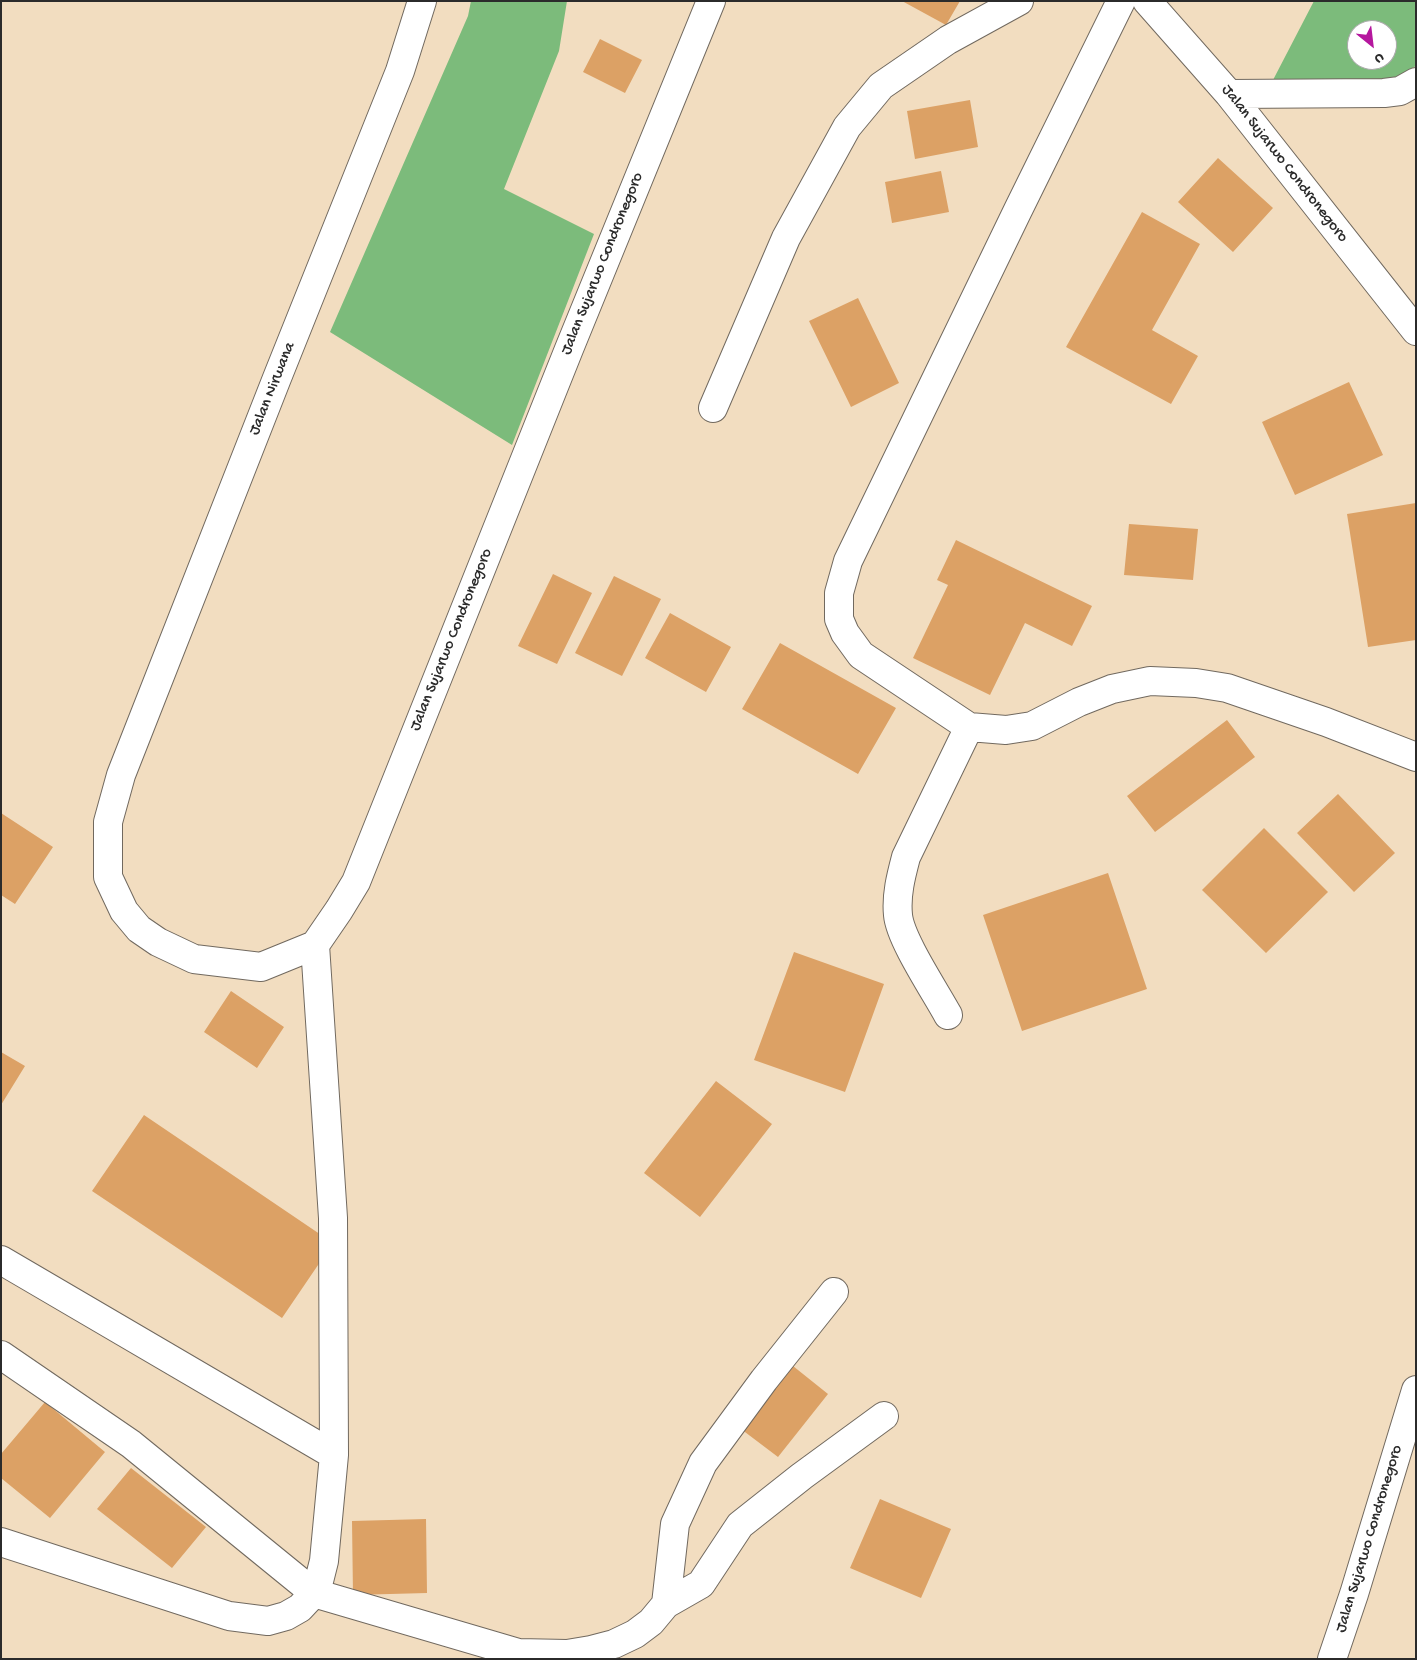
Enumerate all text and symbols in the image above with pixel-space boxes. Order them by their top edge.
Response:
north arrow [1347,20,1397,70]
text: U [1371,48,1387,67]
street label: Jalan Sujarwo Condronegoro [1216,81,1352,247]
street label: Jalan Sujarwo Condronegoro [558,170,648,358]
street label: Jalan Nirwana [246,340,300,438]
street label: Jalan Sujarwo Condronegoro [407,546,497,734]
street label: Jalan Sujarwo Condronegoro [1332,1443,1408,1635]

